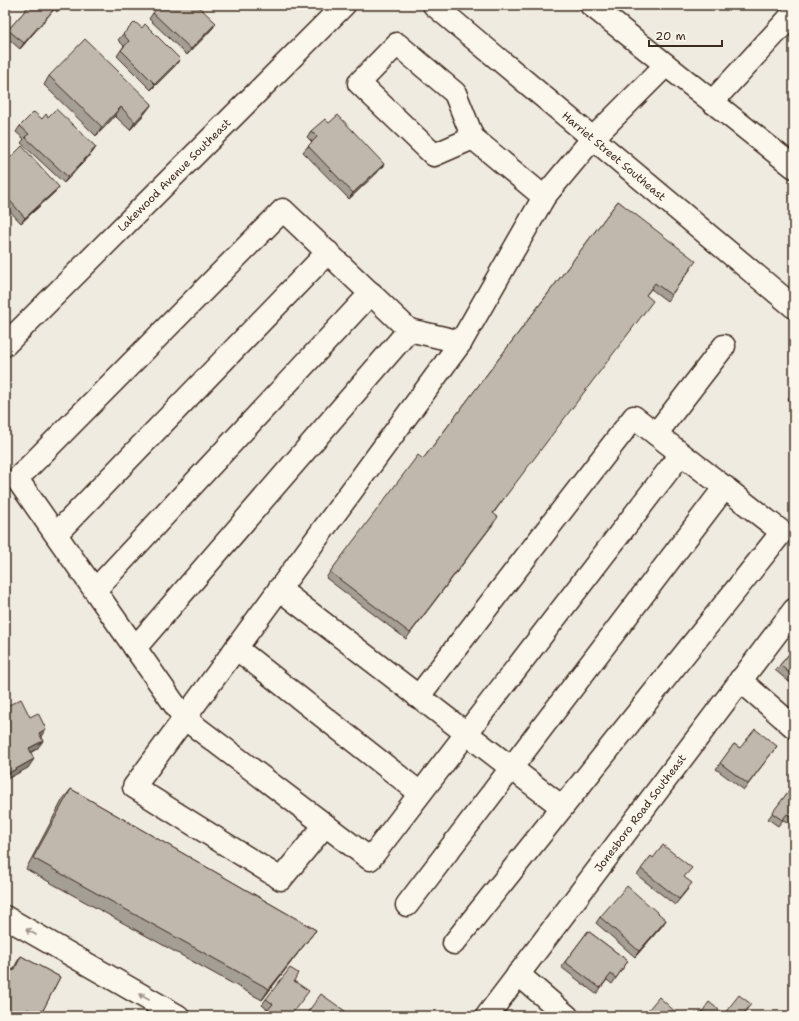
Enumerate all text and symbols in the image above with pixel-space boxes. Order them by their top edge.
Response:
scale bar [649,22,722,48]
text: 20 m [655,28,686,44]
street label: Harriet Street Southeast [559,108,669,204]
street label: Lakewood Avenue Southeast [115,115,234,235]
street label: Jonesboro Road Southeast [591,751,690,875]
one-way arrow [26,928,38,936]
one-way arrow [138,992,150,1000]

